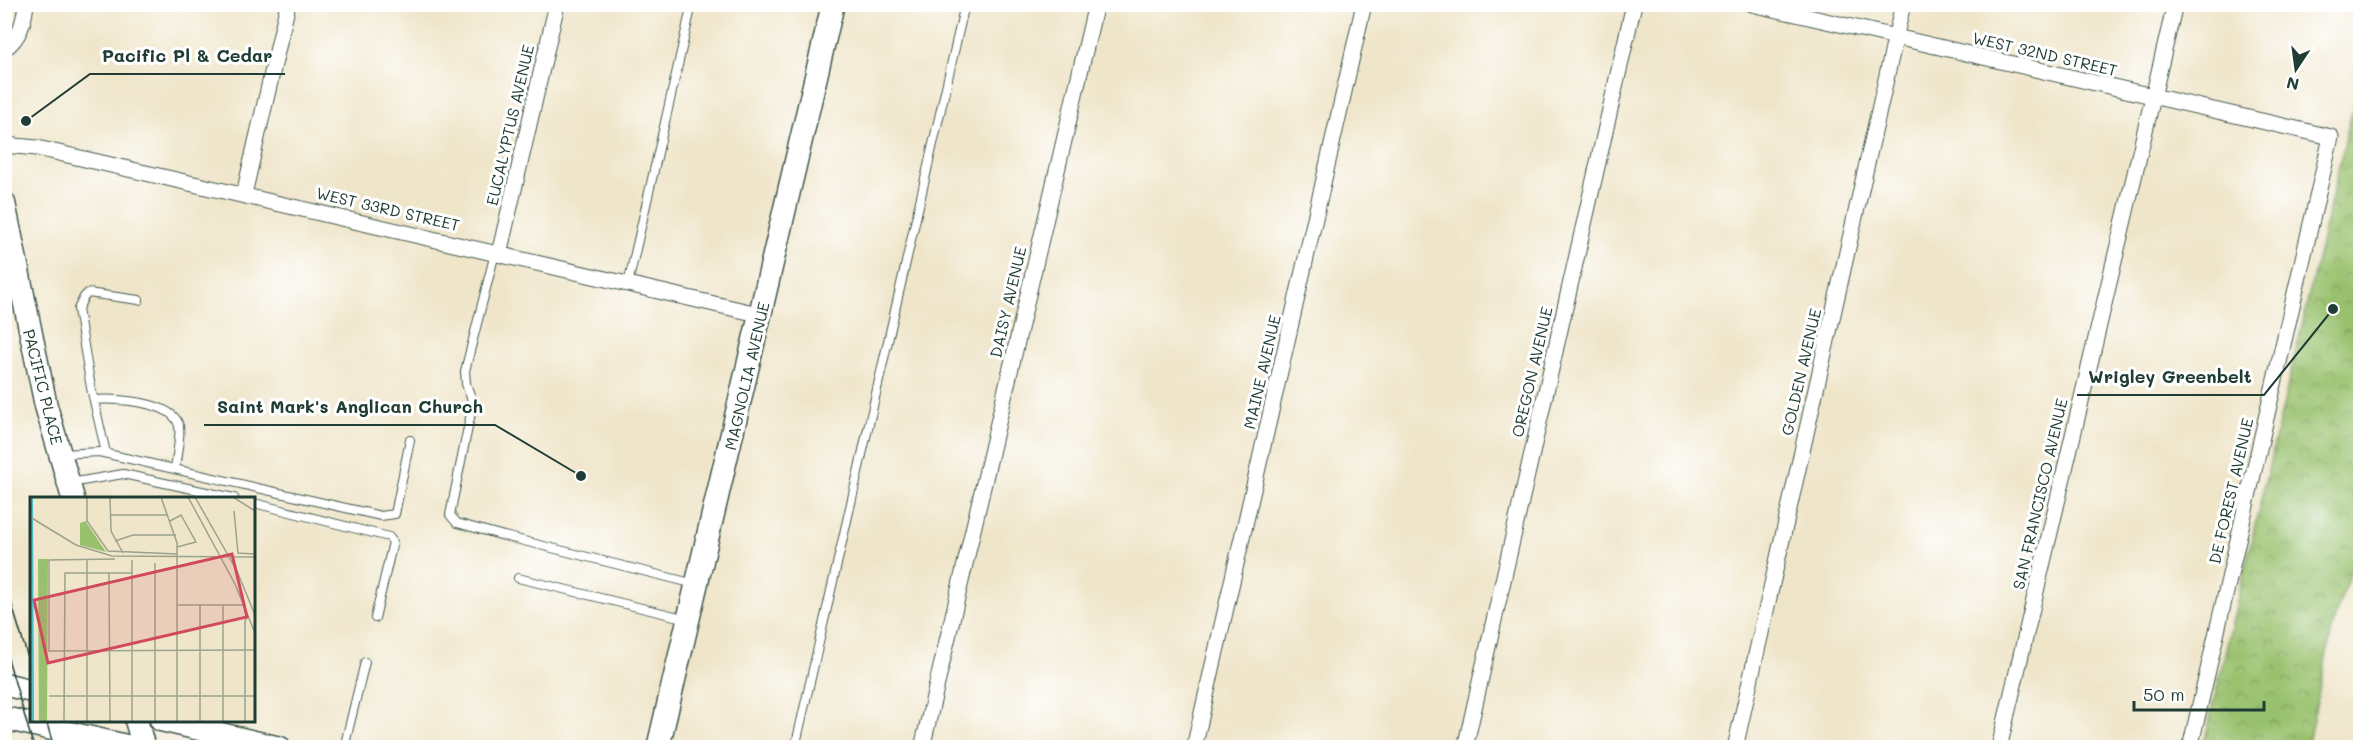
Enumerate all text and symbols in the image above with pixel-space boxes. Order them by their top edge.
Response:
street label: WEST 32ND STREET [1971,27,2120,80]
callout: Pacific Pl & Cedar [90,38,285,74]
north arrow [2266,39,2326,99]
street label: EUCALYPTUS AVENUE [481,42,538,207]
text: Pacific Pl & Cedar [102,43,272,67]
text: N [2284,73,2301,96]
street label: WEST 33RD STREET [314,182,462,235]
street label: DAISY AVENUE [985,244,1031,360]
street label: MAGNOLIA AVENUE [719,300,774,452]
street label: OREGON AVENUE [1506,305,1557,439]
street label: GOLDEN AVENUE [1776,306,1825,437]
street label: MAINE AVENUE [1238,313,1285,431]
street label: PACIFIC PLACE [19,327,68,447]
callout: Wrigley Greenbelt [2077,359,2264,395]
text: Wrigley Greenbelt [2088,364,2252,388]
callout: Saint Mark's Anglican Church [204,389,495,425]
text: Saint Mark's Anglican Church [217,394,483,418]
street label: SAN FRANCISCO AVENUE [2007,396,2072,592]
street label: DE FOREST AVENUE [2204,416,2258,566]
inset map [30,497,255,722]
scale bar [2134,674,2264,712]
text: 50 m [2143,682,2185,706]

